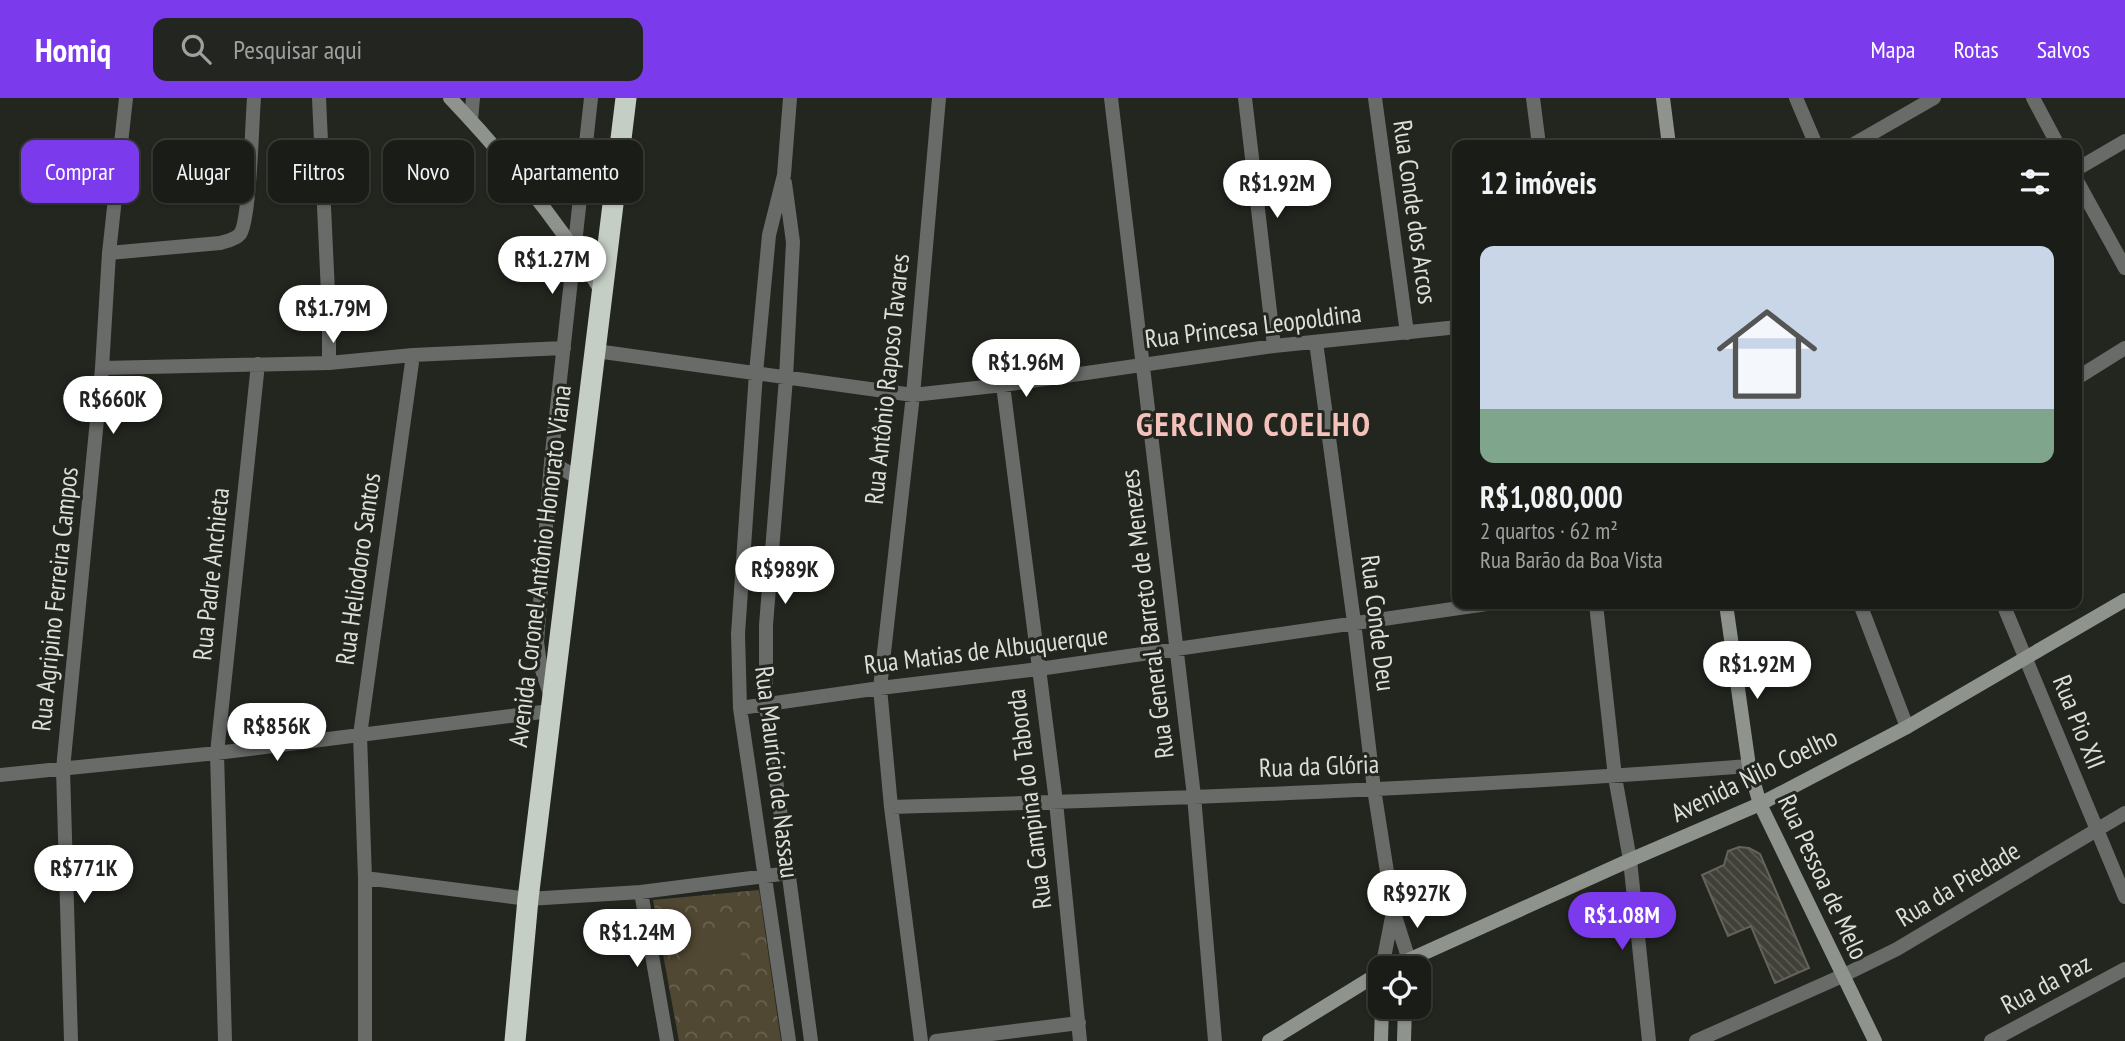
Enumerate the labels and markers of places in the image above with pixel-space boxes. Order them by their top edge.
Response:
pin: R$1.92M [1212,160,1342,220]
pin: R$1.27M [487,236,617,296]
pin: R$1.79M [268,286,398,345]
pin: R$1.96M [961,340,1091,399]
pin: R$660K [56,376,170,436]
pin: R$989K [728,546,842,606]
pin: R$1.92M [1692,642,1822,701]
pin: R$856K [220,704,334,763]
pin: R$771K [27,846,141,905]
pin: R$927K [1360,870,1474,930]
pin: R$1.08M [1557,892,1687,952]
pin: R$1.24M [572,910,702,969]

